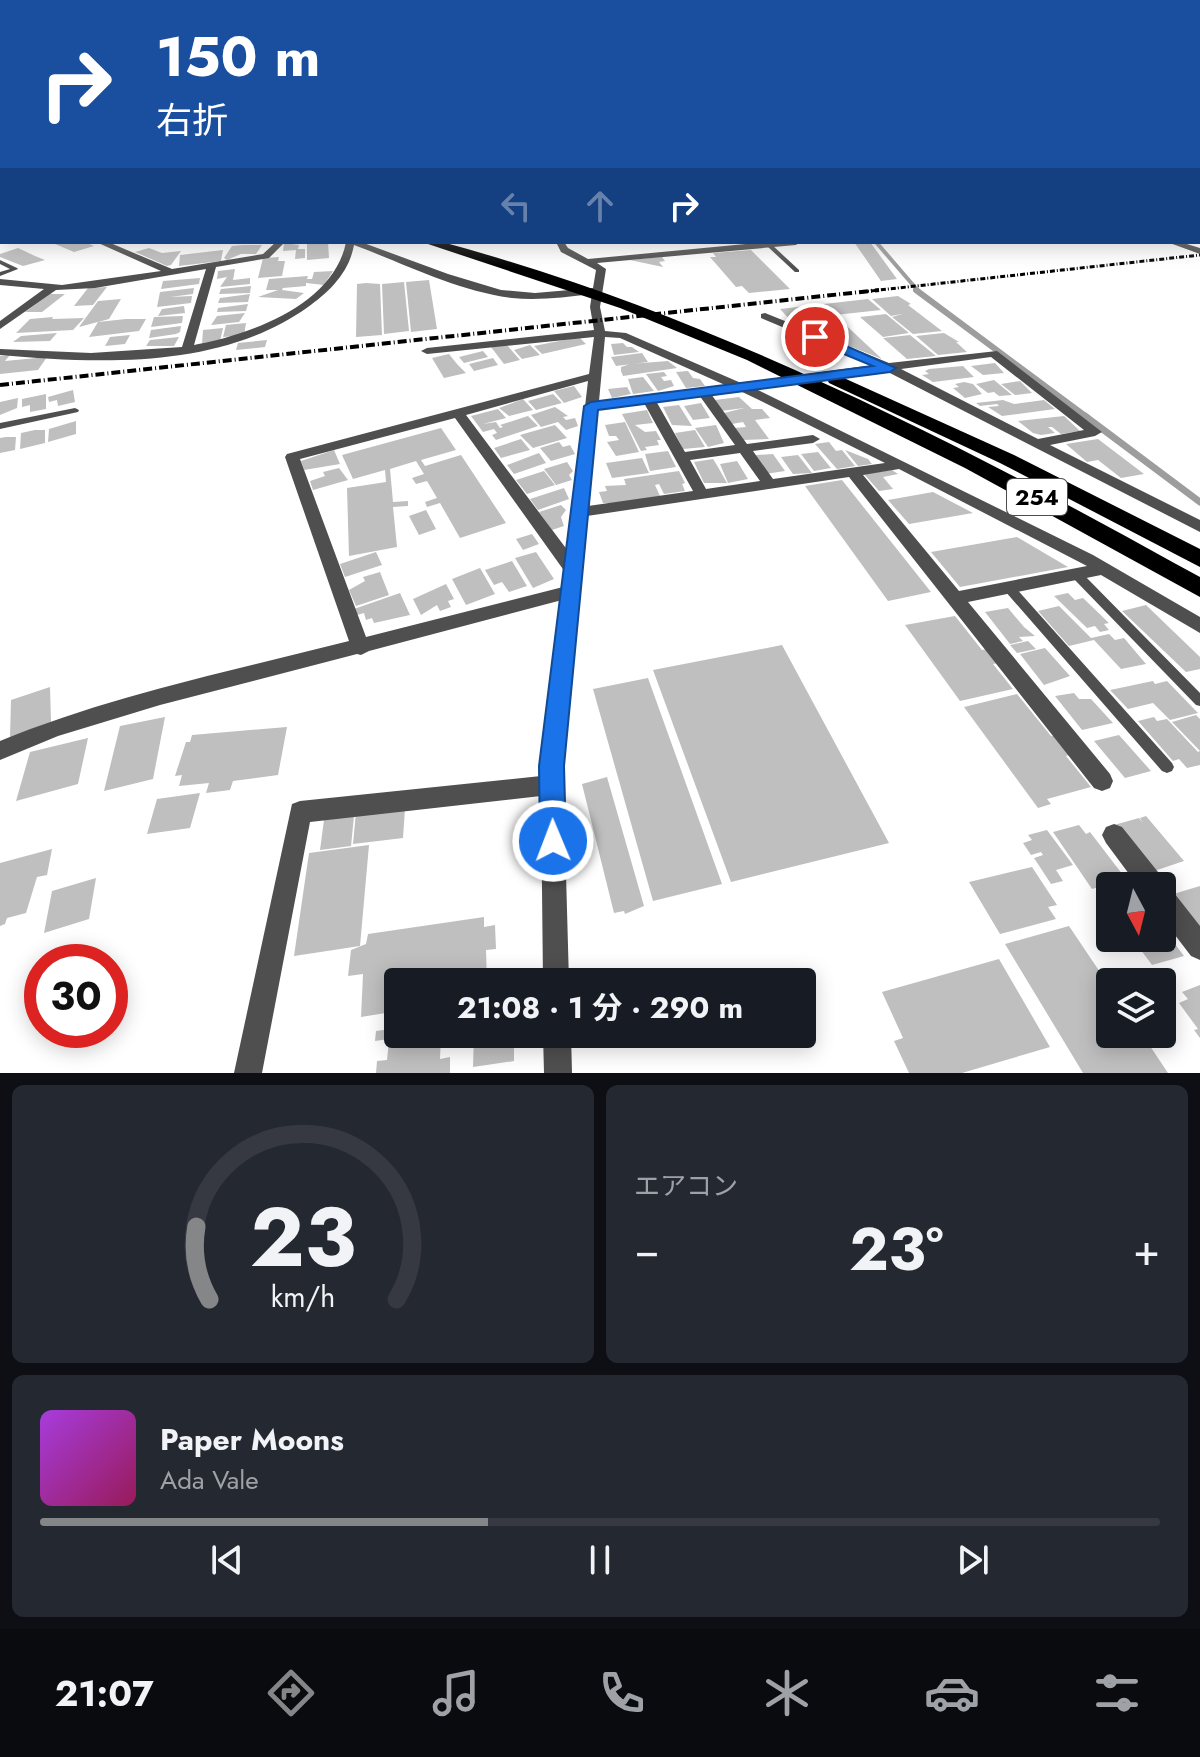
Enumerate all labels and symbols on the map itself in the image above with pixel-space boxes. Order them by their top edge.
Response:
pin [781,303,849,371]
road number: 254 [1007,479,1067,515]
position arrow [511,799,595,883]
north arrow [1096,872,1176,952]
speed limit sign: 30 [24,944,128,1048]

